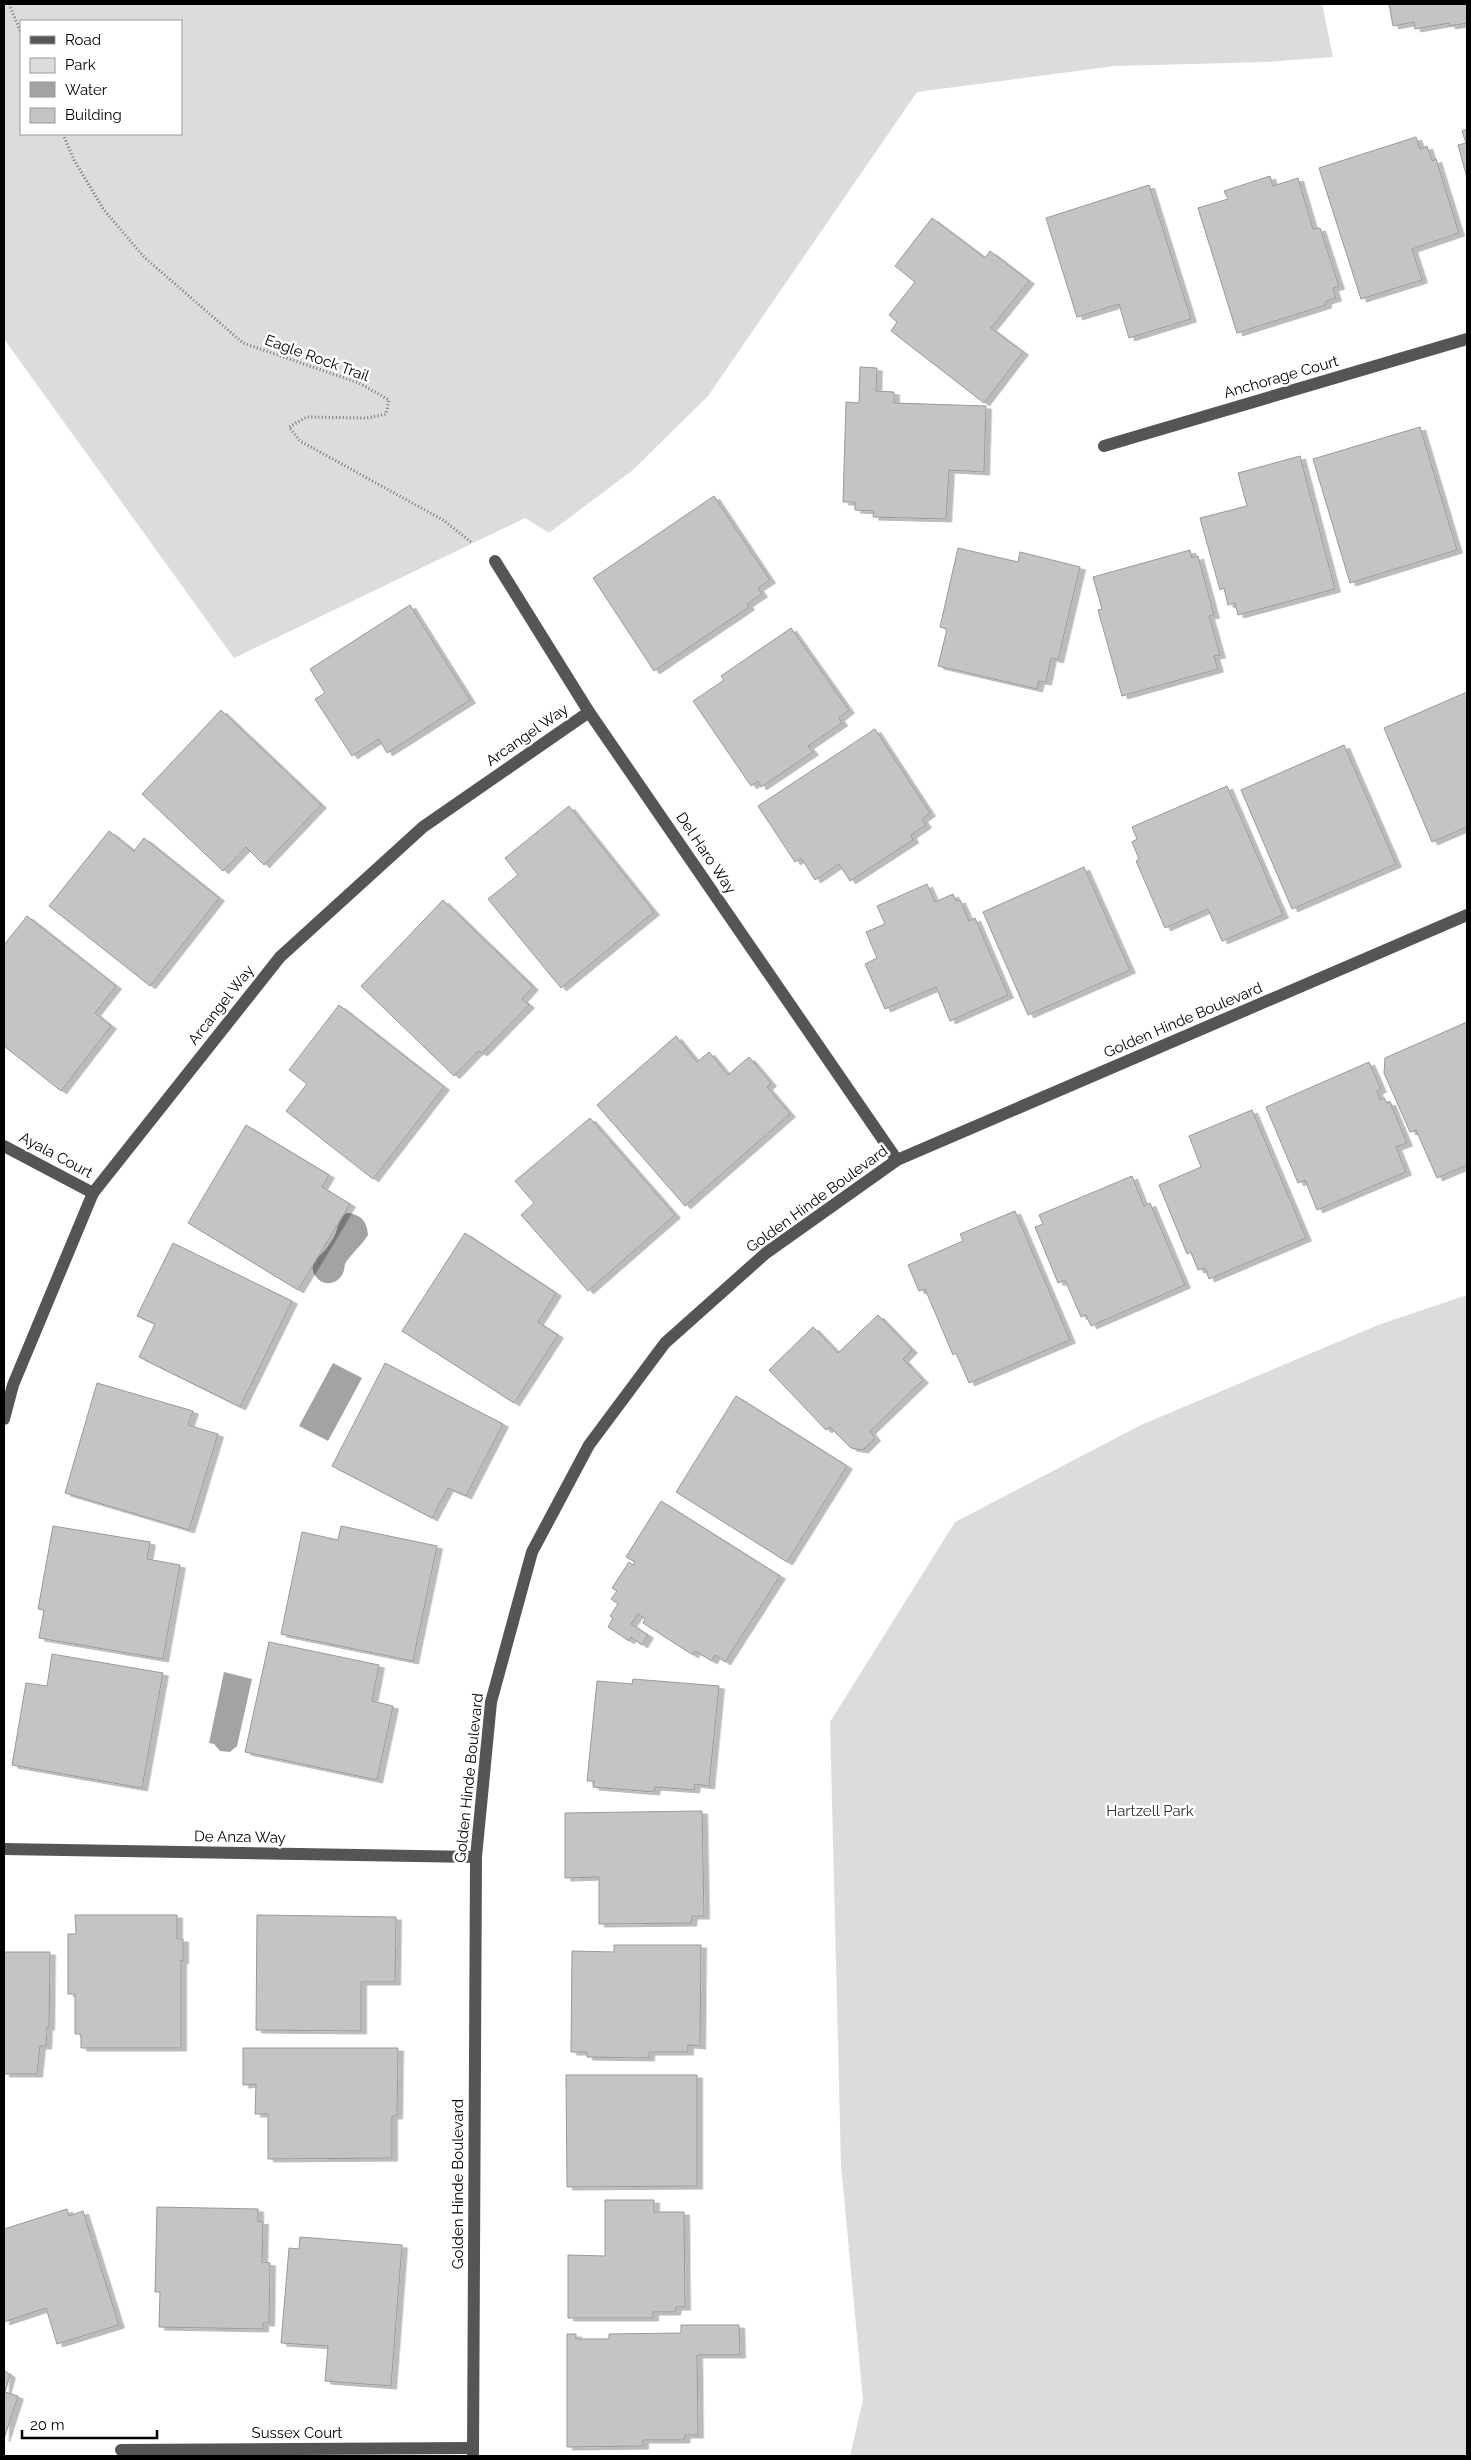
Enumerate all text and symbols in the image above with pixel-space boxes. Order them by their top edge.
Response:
legend [20,20,182,135]
text: Road [65,31,101,49]
text: Park [65,56,96,74]
text: Water [65,81,108,99]
text: Building [65,106,122,124]
street label: Eagle Rock Trail [262,331,373,386]
street label: Anchorage Court [1222,352,1340,402]
street label: Arcangel Way [482,700,572,770]
street label: Del Haro Way [672,809,740,897]
street label: Arcangel Way [184,962,258,1048]
street label: Golden Hinde Boulevard [1101,978,1265,1062]
street label: Ayala Court [16,1128,96,1182]
street label: Golden Hinde Boulevard [743,1142,891,1256]
street label: Golden Hinde Boulevard [451,1692,487,1864]
park label: Hartzell Park [1106,1802,1194,1820]
street label: De Anza Way [194,1827,286,1847]
street label: Golden Hinde Boulevard [449,2099,467,2269]
scale bar [22,2408,158,2440]
text: 20 m [30,2416,65,2434]
street label: Sussex Court [252,2424,342,2442]

